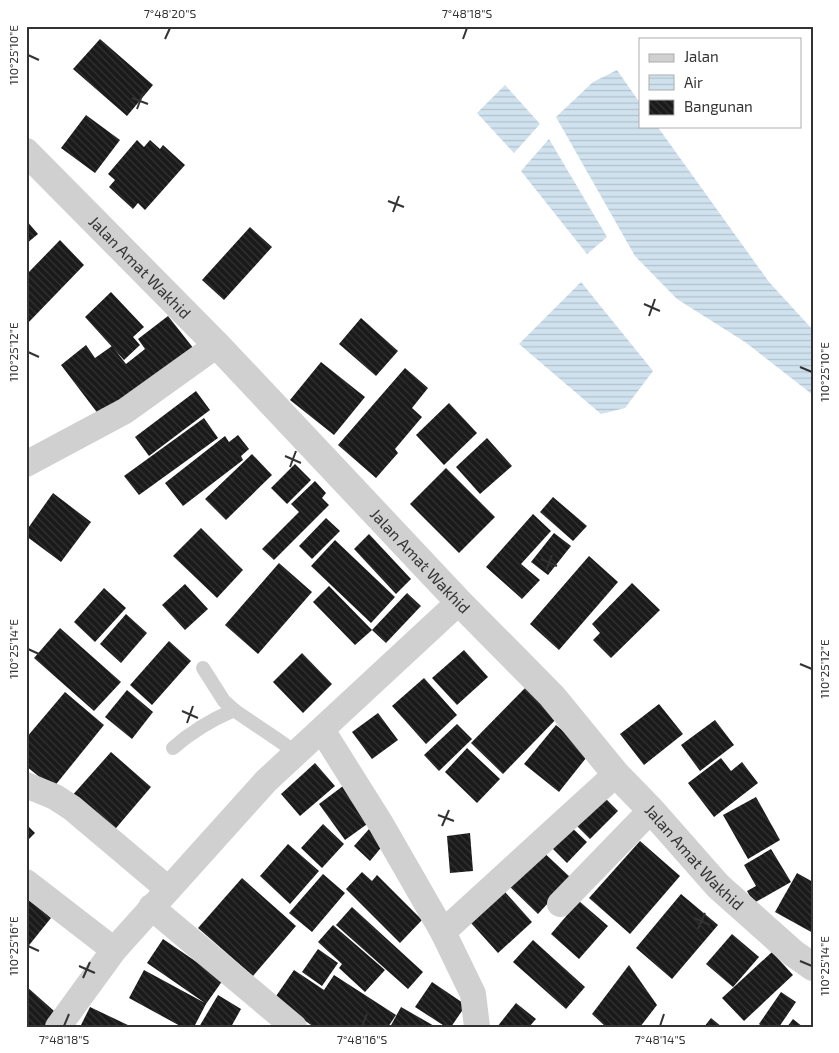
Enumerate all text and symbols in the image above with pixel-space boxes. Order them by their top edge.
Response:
text: 7°48'20"S [144,6,197,20]
text: 7°48'18"S [442,6,493,20]
text: 110°25'10"E [6,25,20,85]
legend [639,38,802,128]
text: Jalan [684,47,719,65]
text: Air [684,73,703,91]
text: Bangunan [684,97,753,115]
street label: Jalan Amat Wakhid [85,211,195,322]
text: 110°25'12"E [6,322,20,382]
text: 110°25'10"E [817,342,831,402]
street label: Jalan Amat Wakhid [367,504,474,617]
text: 110°25'14"E [6,619,20,679]
text: 110°25'12"E [817,639,831,699]
street label: Jalan Amat Wakhid [642,800,748,914]
text: 110°25'16"E [6,916,20,976]
text: 110°25'14"E [817,936,831,996]
text: 7°48'18"S [39,1032,90,1046]
text: 7°48'16"S [337,1032,387,1046]
text: 7°48'14"S [635,1032,686,1046]

